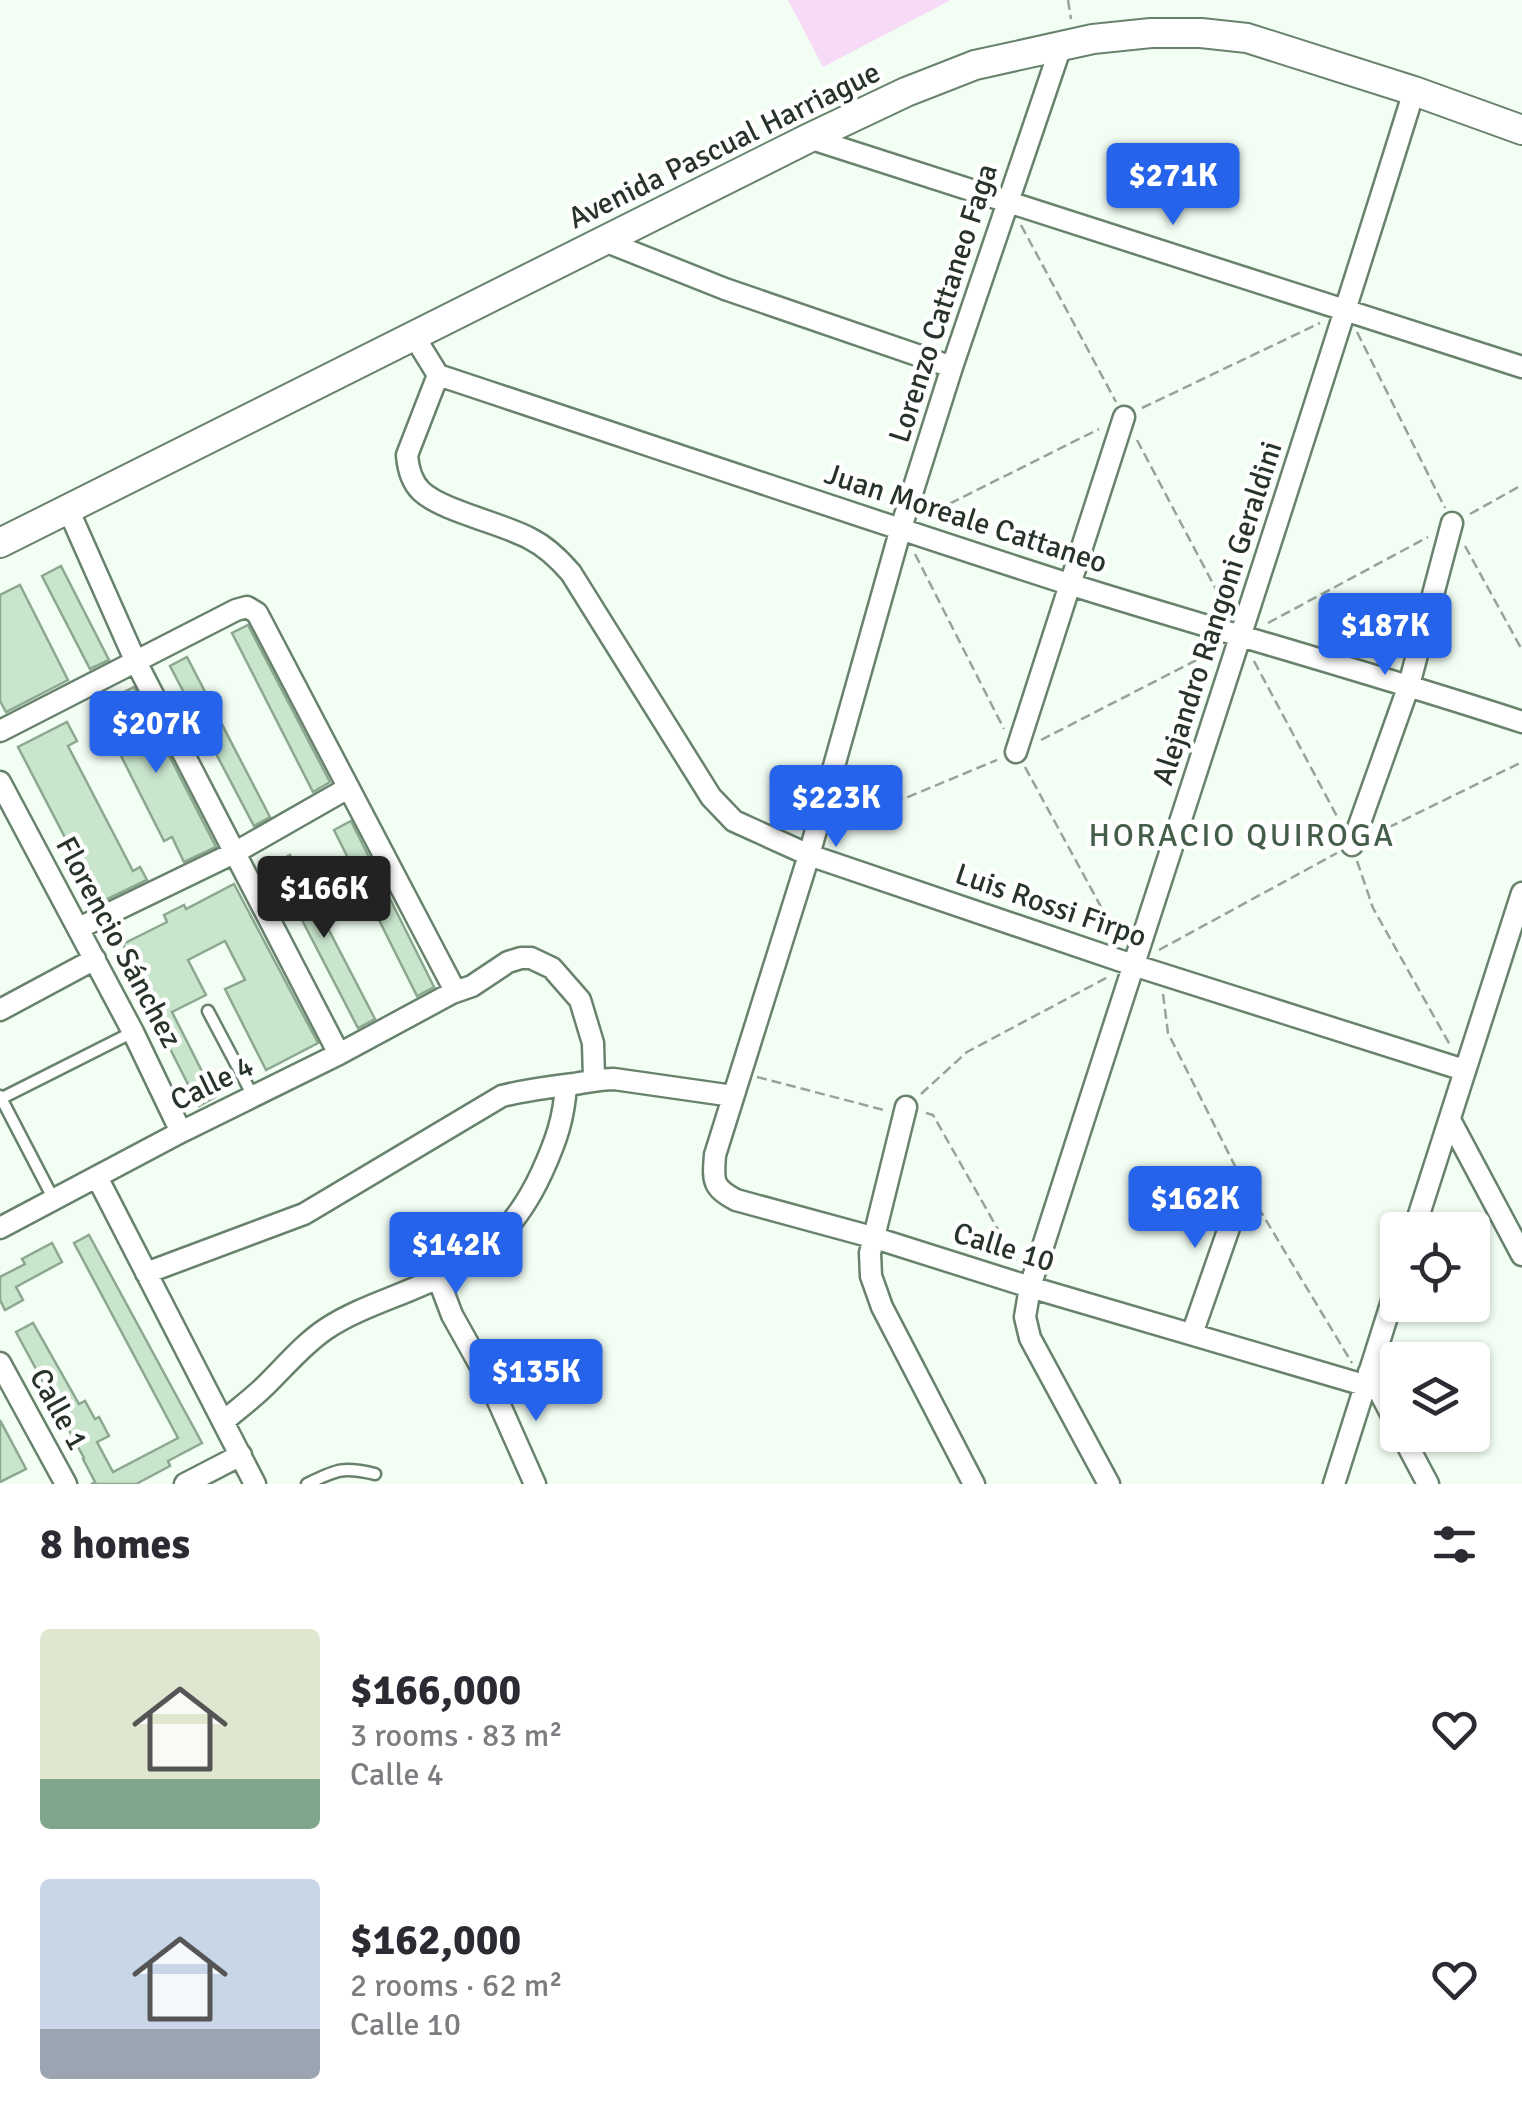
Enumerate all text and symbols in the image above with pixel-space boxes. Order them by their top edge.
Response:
street label: Avenida Pascual Harriague [562,54,886,237]
pin: $271K [1103,143,1243,228]
text: $271K [1129,156,1217,195]
street label: Lorenzo Cattaneo Faga [881,159,1006,447]
street label: Alejandro Rangoni Geraldini [1144,437,1291,790]
street label: Juan Moreale Cattaneo [820,455,1112,582]
pin: $187K [1315,593,1455,678]
text: $187K [1341,606,1429,645]
pin: $207K [86,691,226,776]
text: $207K [112,704,200,743]
pin: $223K [766,765,906,850]
text: $223K [792,778,880,817]
district label: HORACIO QUIROGA [1089,816,1395,855]
street label: Florencio Sánchez [47,830,190,1054]
street label: Luis Rossi Firpo [950,855,1151,955]
pin: $166K [254,856,394,941]
text: $166K [280,869,368,908]
street label: Calle 4 [165,1048,260,1119]
pin: $162K [1125,1166,1265,1251]
text: $162K [1151,1179,1239,1218]
pin: $142K [386,1212,526,1297]
map controls [1380,1212,1490,1452]
button: locate [1380,1212,1490,1322]
street label: Calle 10 [949,1215,1059,1280]
text: $142K [412,1225,500,1264]
pin: $135K [466,1339,606,1424]
button: layers [1380,1342,1490,1452]
text: $135K [492,1352,580,1391]
street label: Calle 1 [21,1362,96,1457]
icon: filters [1427,1517,1482,1572]
text: 8 homes [40,1519,190,1570]
text: $166,000 [350,1665,521,1716]
icon: home [120,1669,240,1789]
icon: heart [1427,1702,1482,1757]
text: 3 rooms · 83 m² [350,1716,563,1755]
text: Calle 4 [350,1755,444,1794]
text: $162,000 [350,1915,521,1966]
icon: home [120,1919,240,2039]
icon: heart [1427,1952,1482,2007]
text: 2 rooms · 62 m² [350,1966,563,2005]
text: Calle 10 [350,2005,461,2044]

